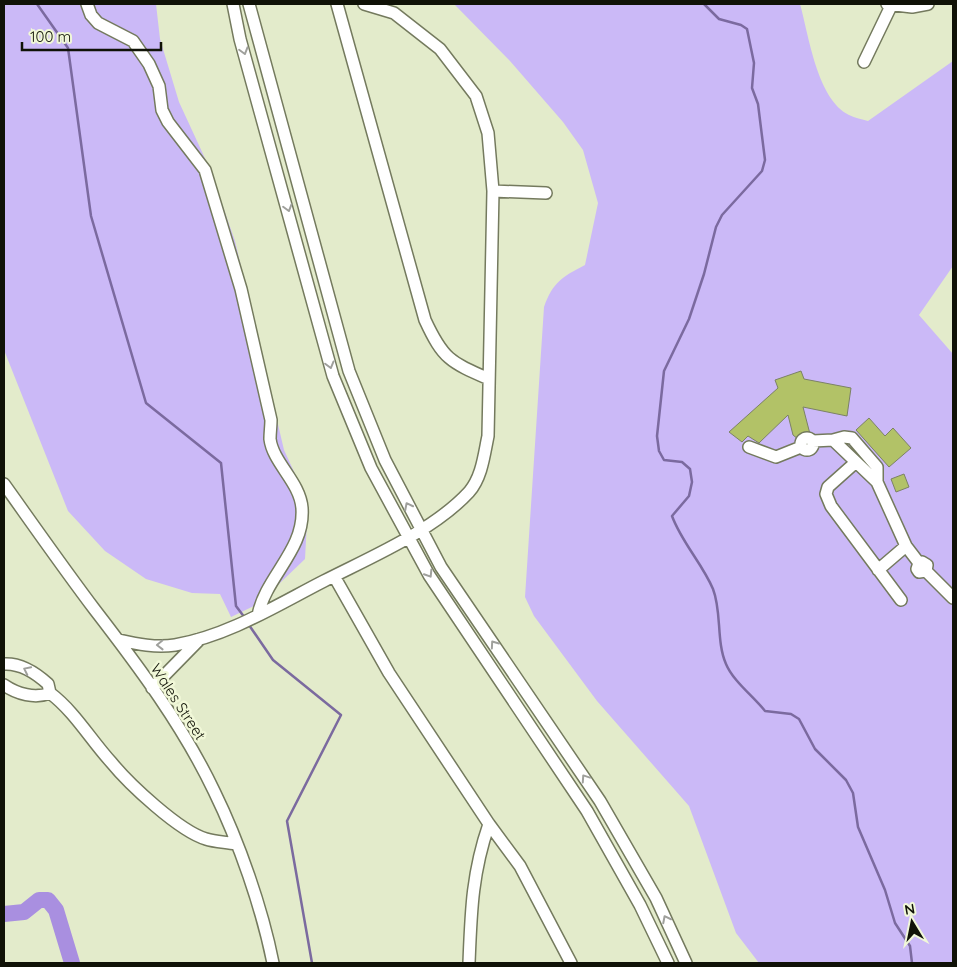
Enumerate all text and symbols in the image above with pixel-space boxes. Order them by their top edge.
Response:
scale bar [22,20,161,52]
text: 100 m [30,27,71,46]
one-way arrow [238,47,248,55]
one-way arrow [282,203,293,212]
one-way arrow [324,360,334,368]
one-way arrow [404,502,414,511]
one-way arrow [423,569,432,578]
one-way arrow [156,640,164,650]
one-way arrow [491,640,500,650]
street label: Wales Street [147,660,210,744]
one-way arrow [23,666,32,676]
one-way arrow [582,774,591,784]
north arrow [887,897,937,947]
text: N [903,899,916,919]
one-way arrow [662,915,672,924]

